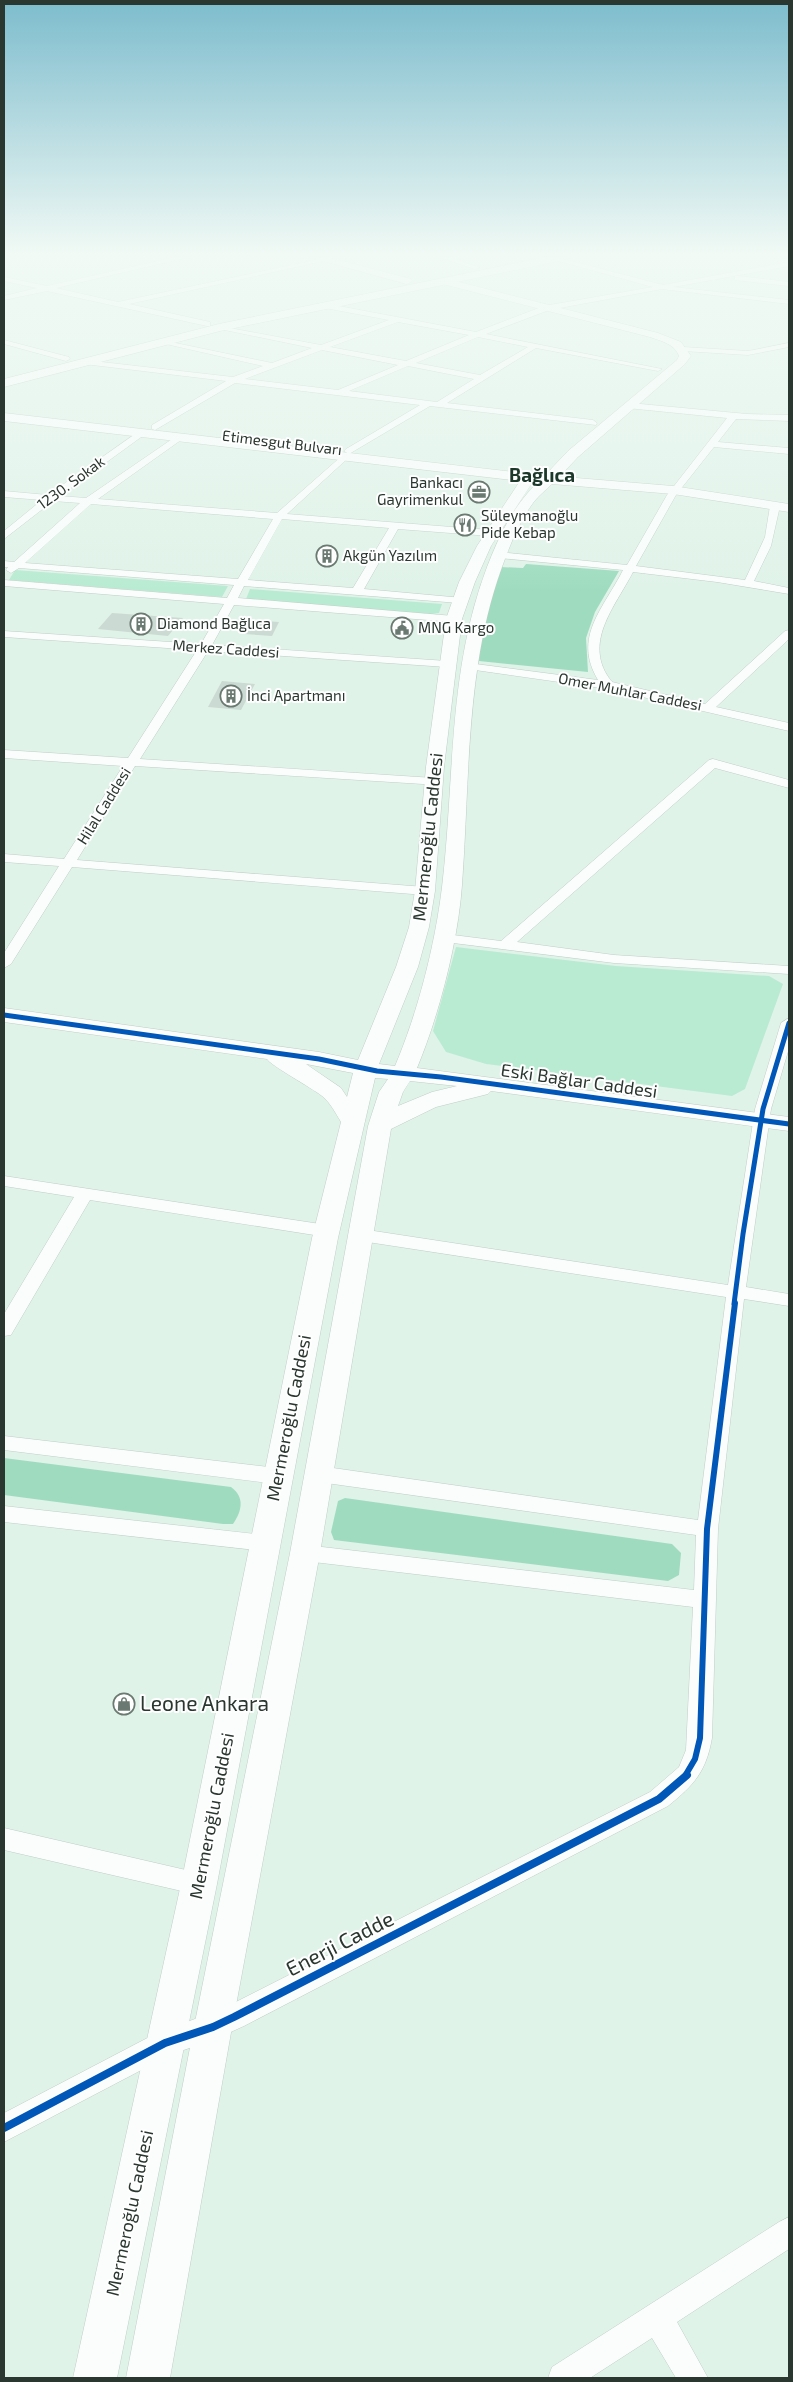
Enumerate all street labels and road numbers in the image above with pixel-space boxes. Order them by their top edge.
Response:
street label: Etimesgut Bulvarı [221,426,343,458]
street label: 1230. Sokak [33,451,108,513]
street label: Merkez Caddesi [172,635,280,661]
street label: Omer Muhlar Caddesi [557,668,703,714]
street label: Mermeroğlu Caddesi [407,752,447,922]
street label: Hilal Caddesi [72,764,134,847]
street label: Eski Bağlar Caddesi [499,1058,659,1102]
street label: Mermeroğlu Caddesi [261,1333,315,1503]
street label: Mermeroğlu Caddesi [184,1731,238,1901]
street label: Enerji Cadde [281,1905,398,1981]
street label: Mermeroğlu Caddesi [101,2128,157,2298]

